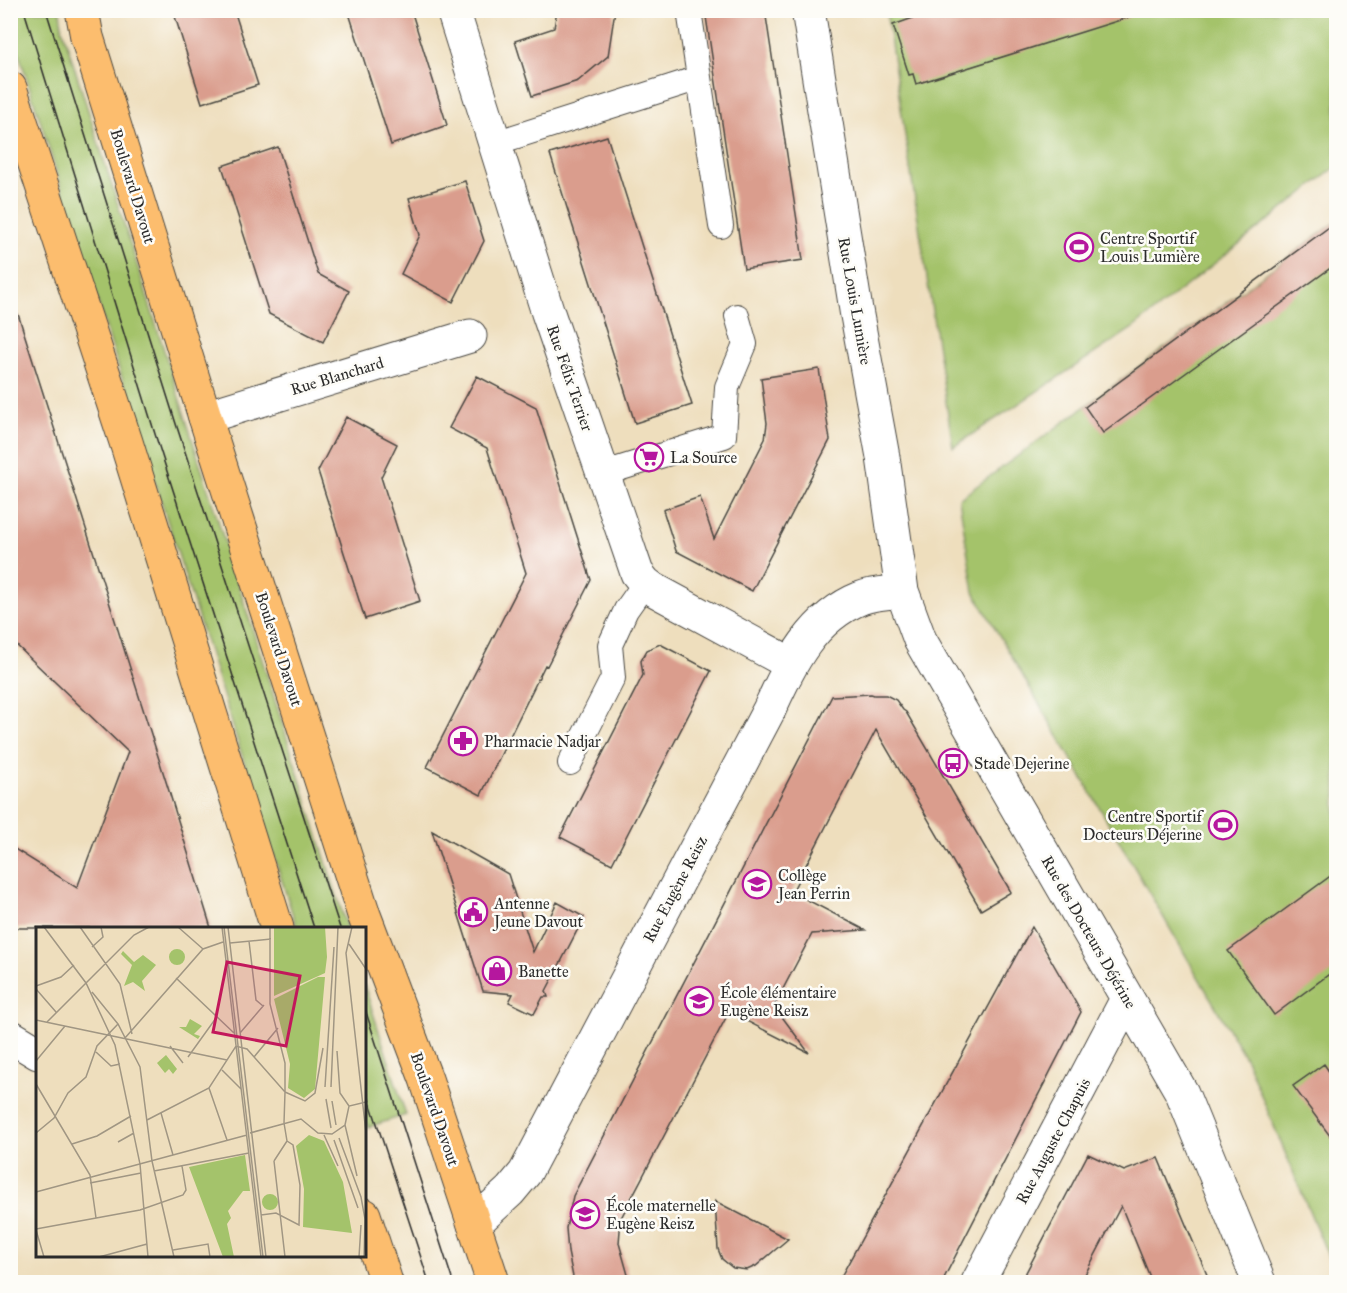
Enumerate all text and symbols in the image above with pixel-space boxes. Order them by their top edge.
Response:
street label: Boulevard Davout [107,126,160,246]
place label: Centre Sportif Louis Lumière [1100,229,1200,266]
sports icon: Centre Sportif Louis Lumière [1063,231,1095,263]
street label: Rue Louis Lumière [834,236,876,367]
street label: Rue Félix Terrier [543,322,597,434]
street label: Rue Blanchard [288,353,386,399]
supermarket icon: La Source [633,441,665,473]
place label: La Source [670,448,738,467]
street label: Boulevard Davout [252,589,307,709]
pharmacy icon: Pharmacie Nadjar [447,725,479,757]
place label: Pharmacie Nadjar [484,732,601,751]
bus stop icon: Stade Dejerine [937,747,969,779]
place label: Stade Dejerine [974,754,1070,773]
place label: Centre Sportif Docteurs Déjerine [1083,807,1205,844]
sports icon: Centre Sportif Docteurs Déjerine [1207,809,1239,841]
street label: Rue Eugène Reisz [639,832,712,946]
street label: Rue des Docteurs Déjérine [1038,852,1141,1012]
place label: Collège Jean Perrin [776,866,851,904]
school or university icon: Collège Jean Perrin [741,868,773,900]
place label: Antenne Jeune Davout [492,894,584,932]
public building icon: Antenne Jeune Davout [457,896,489,928]
inset map [36,927,366,1257]
shop icon: Banette [481,955,513,987]
place label: Banette [518,962,569,981]
place label: École élémentaire Eugène Reisz [720,981,837,1021]
school or university icon: École élémentaire Eugène Reisz [683,985,715,1017]
street label: Boulevard Davout [407,1050,463,1169]
street label: Rue Auguste Chapuis [1012,1075,1095,1208]
place label: École maternelle Eugène Reisz [606,1194,716,1234]
school or university icon: École maternelle Eugène Reisz [569,1198,601,1230]

